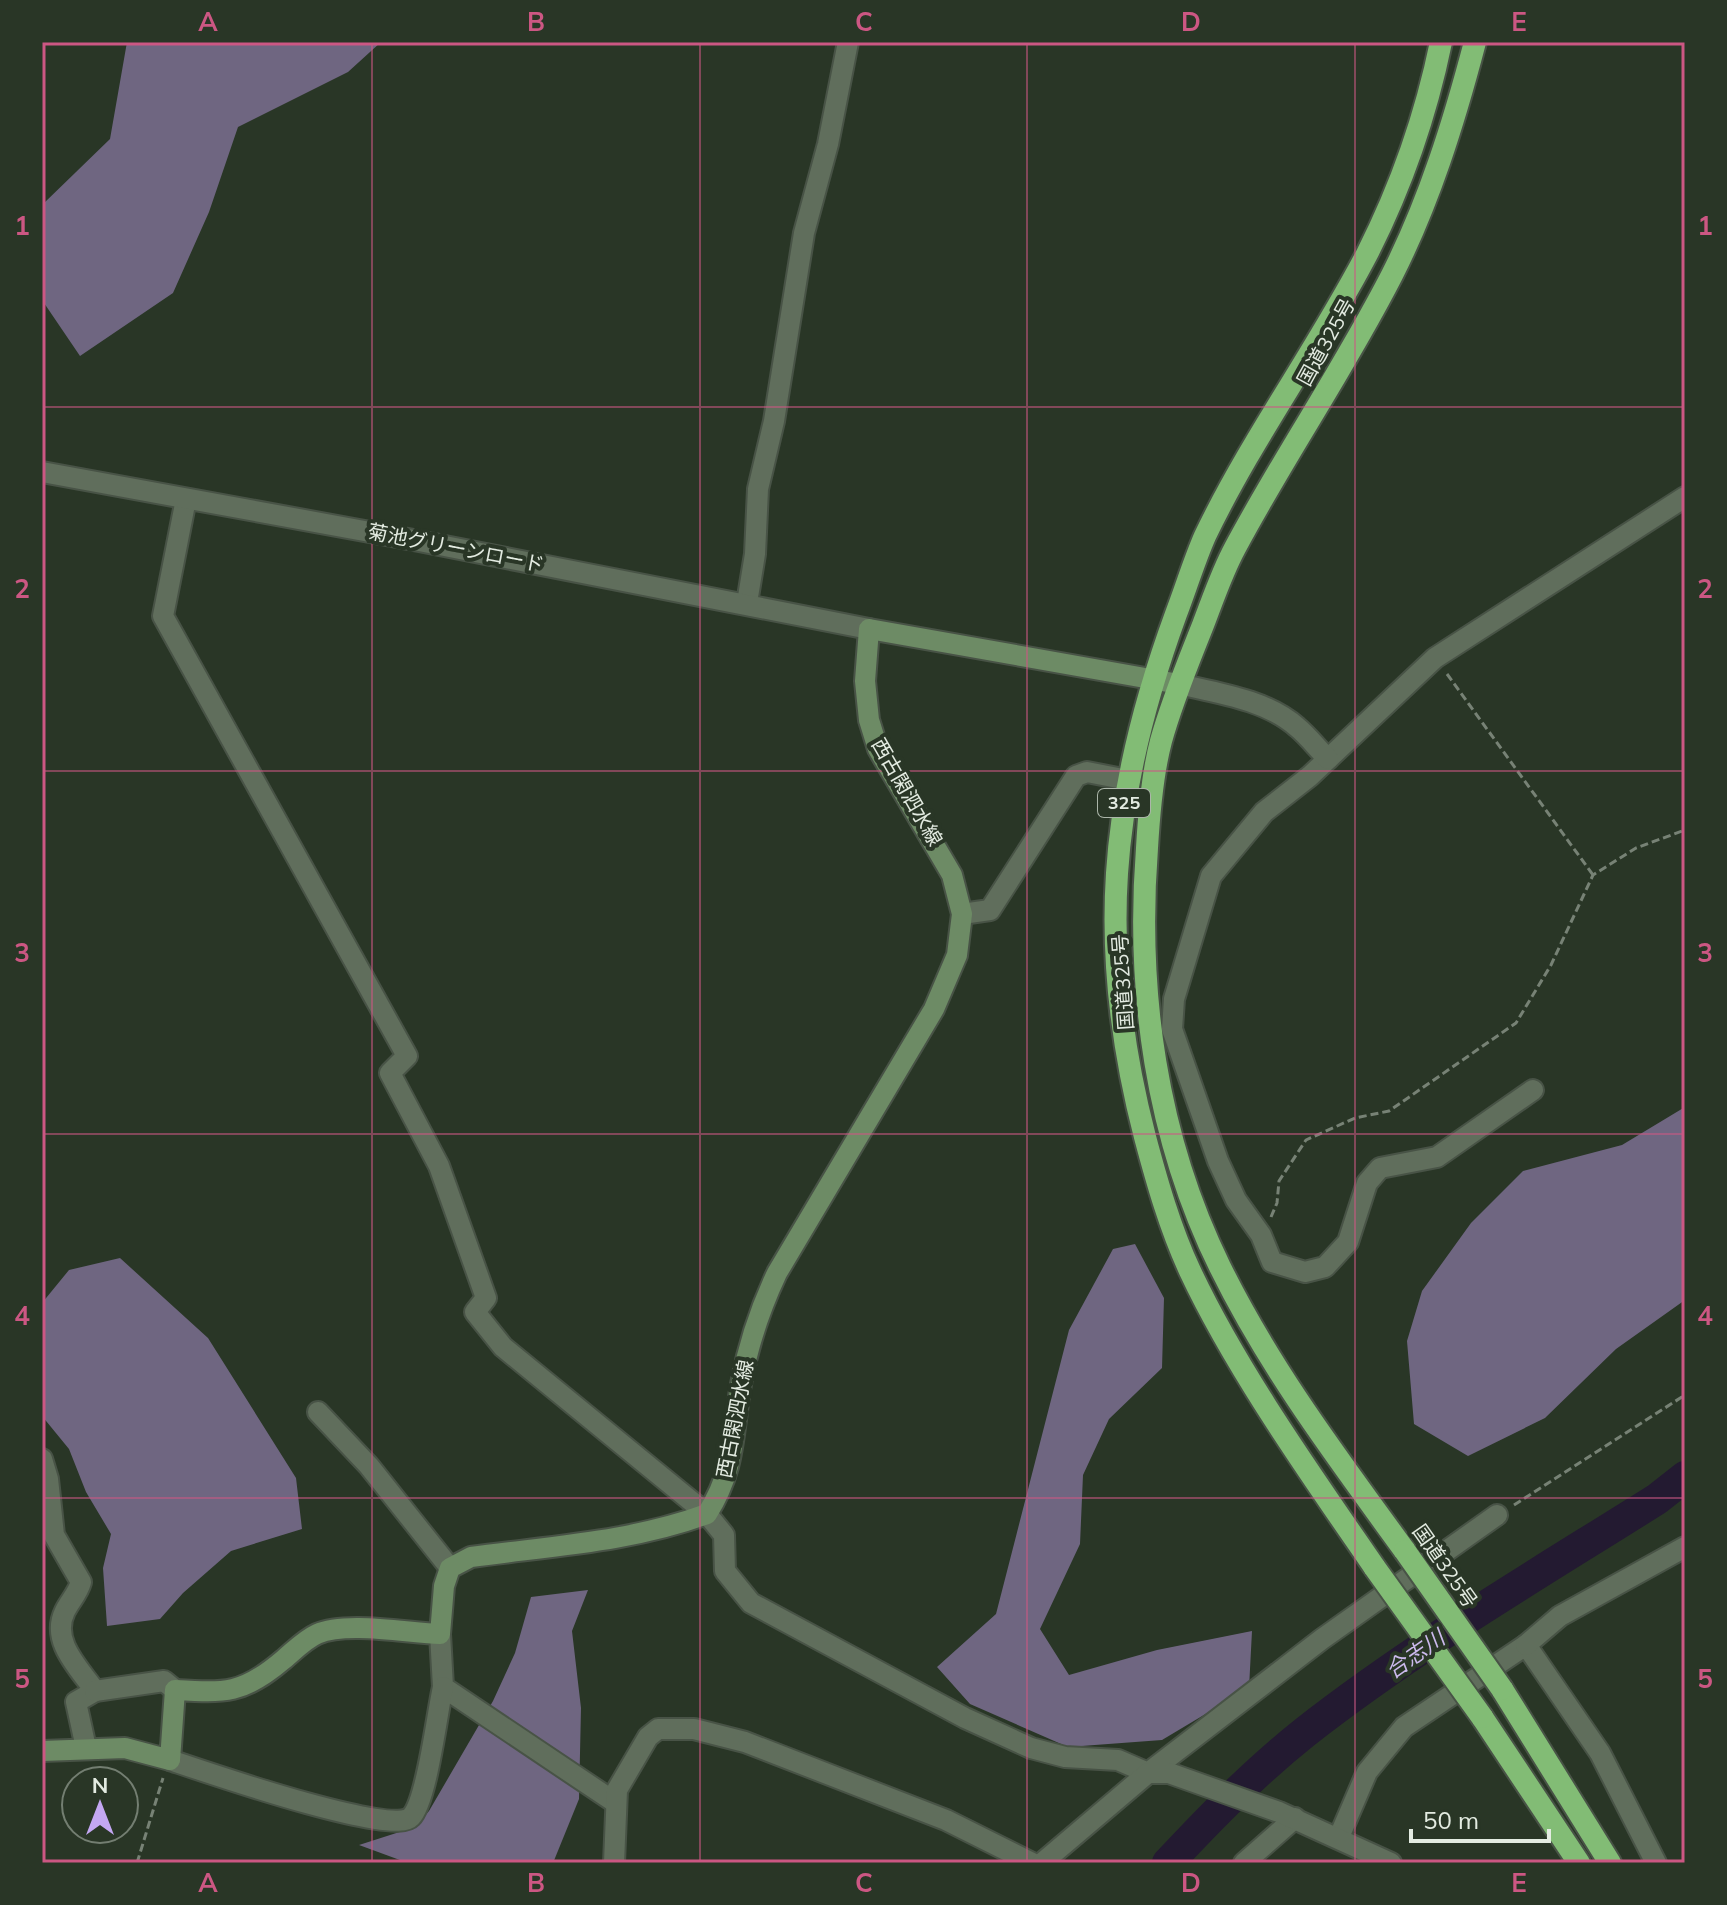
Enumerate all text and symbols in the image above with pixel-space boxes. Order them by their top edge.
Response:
text: A [198,5,218,38]
text: B [527,5,545,38]
text: C [855,5,873,38]
text: D [1181,5,1201,38]
text: E [1511,5,1527,38]
text: 1 [14,209,30,242]
text: 1 [1697,209,1713,242]
street label: 国道325号 [1291,294,1360,390]
street label: 菊池グリーンロード [366,518,546,577]
text: 2 [14,572,30,605]
text: 2 [1697,572,1713,605]
street label: 西古閑泗水線 [867,734,948,850]
road number: 325 [1098,789,1150,817]
street label: 国道325号 [1107,933,1138,1031]
text: 3 [14,936,30,969]
text: 3 [1697,936,1713,969]
text: 4 [14,1299,30,1332]
text: 4 [1697,1299,1713,1332]
street label: 西古閑泗水線 [711,1358,758,1480]
street label: 国道325号 [1408,1519,1483,1612]
water label: 合志川 [1380,1622,1452,1684]
text: 5 [14,1662,30,1695]
text: 5 [1697,1662,1713,1695]
north arrow [60,1765,140,1845]
text: N [92,1771,108,1799]
scale bar [1411,1793,1549,1843]
text: 50 m [1423,1805,1479,1835]
text: A [198,1866,218,1899]
text: B [527,1866,545,1899]
text: C [855,1866,873,1899]
text: D [1181,1866,1201,1899]
text: E [1511,1866,1527,1899]

